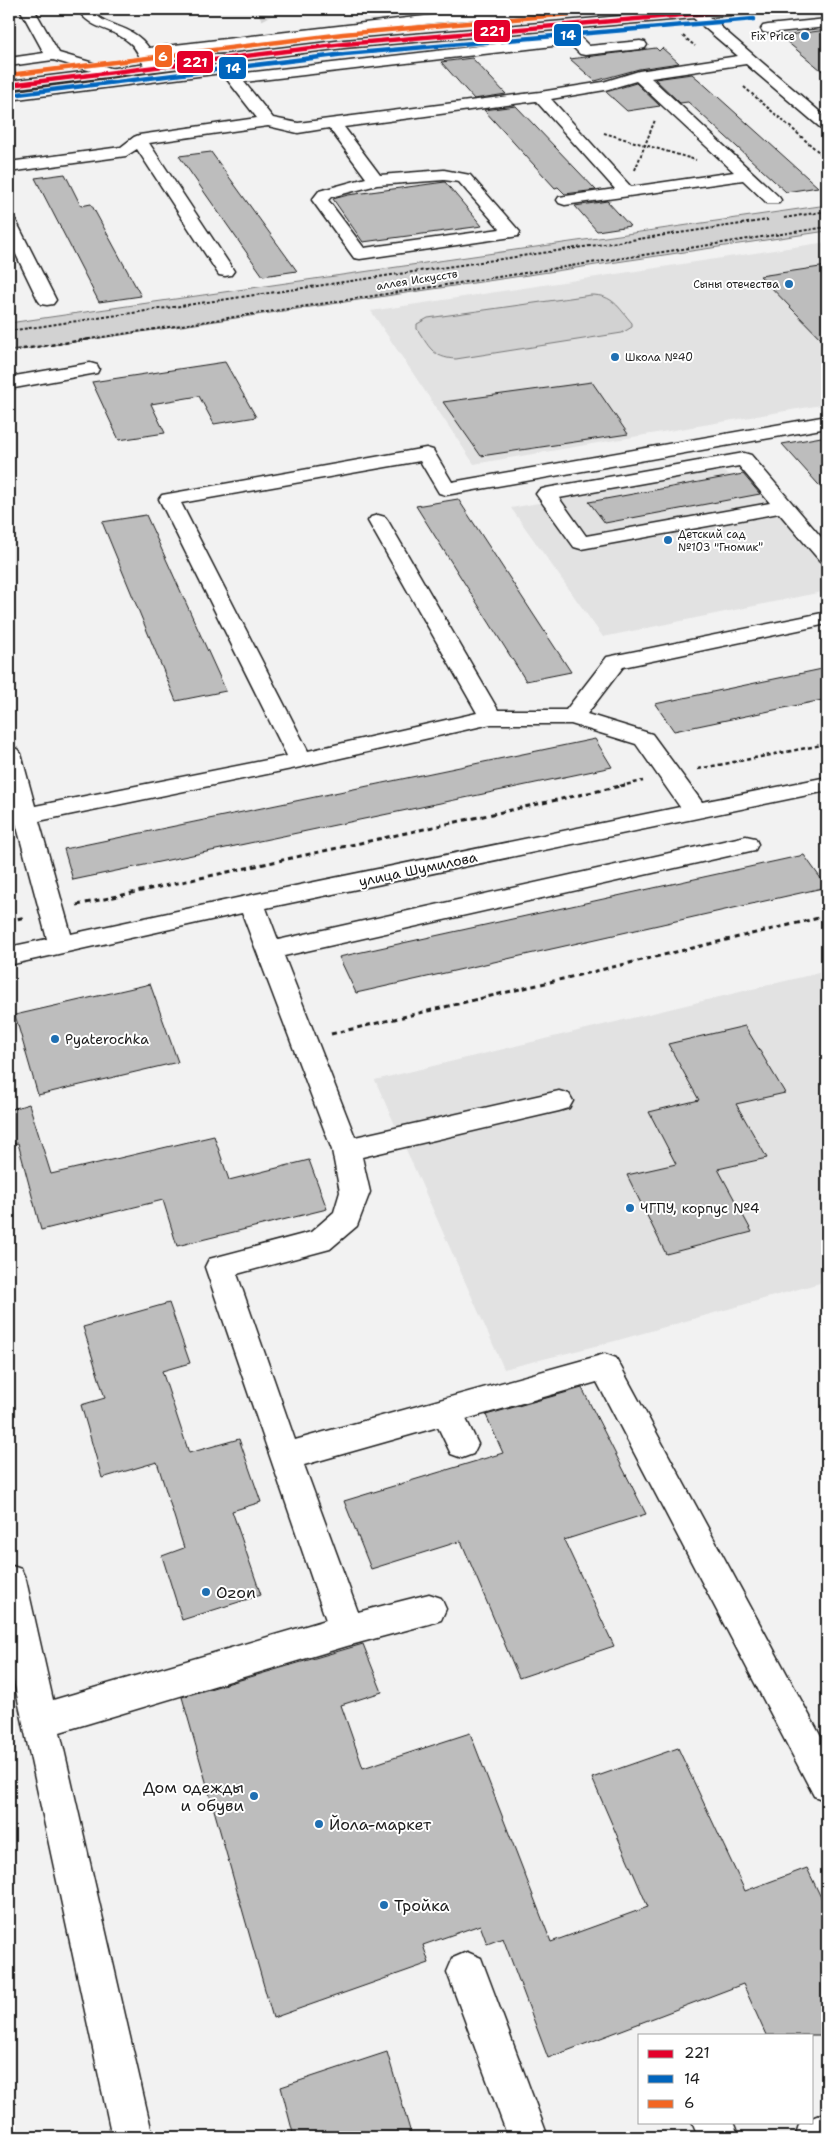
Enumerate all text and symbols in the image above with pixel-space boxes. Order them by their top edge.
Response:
line badge: 221 [473,19,511,43]
text: 221 [479,22,505,40]
line badge: 14 [553,23,582,47]
text: 14 [560,26,576,44]
place label: Fix Price [751,29,795,44]
marker: Fix Price [799,30,811,42]
line badge: 6 [154,44,173,68]
text: 6 [158,47,168,65]
line badge: 221 [176,50,214,74]
text: 221 [182,53,208,71]
line badge: 14 [218,56,247,80]
text: 14 [225,59,241,77]
street label: аллея Искусств [375,266,459,294]
place label: Сыны отечества [693,277,779,292]
marker: Сыны отечества [783,278,795,290]
place label: Школа №40 [625,350,693,365]
marker: Школа №40 [609,351,621,363]
place label: Детский сад №103 "Гномик" [678,527,763,555]
marker: Детский сад №103 "Гномик" [662,534,674,546]
street label: улица Шумилова [357,848,479,890]
place label: Pyaterochka [65,1030,149,1048]
marker: Pyaterochka [49,1033,61,1045]
place label: ЧГПУ, корпус №4 [640,1199,760,1217]
marker: ЧГПУ, корпус №4 [624,1202,636,1214]
place label: Ozon [216,1582,256,1603]
marker: Ozon [200,1586,212,1598]
place label: Дом одежды и обуви [143,1777,244,1816]
marker: Дом одежды и обуви [248,1790,260,1802]
place label: Йола-маркет [329,1814,432,1835]
marker: Йола-маркет [313,1818,325,1830]
place label: Тройка [394,1895,450,1916]
marker: Тройка [378,1899,390,1911]
legend [638,2034,814,2124]
text: 221 [684,2043,710,2063]
text: 14 [684,2069,700,2089]
text: 6 [684,2093,695,2113]

